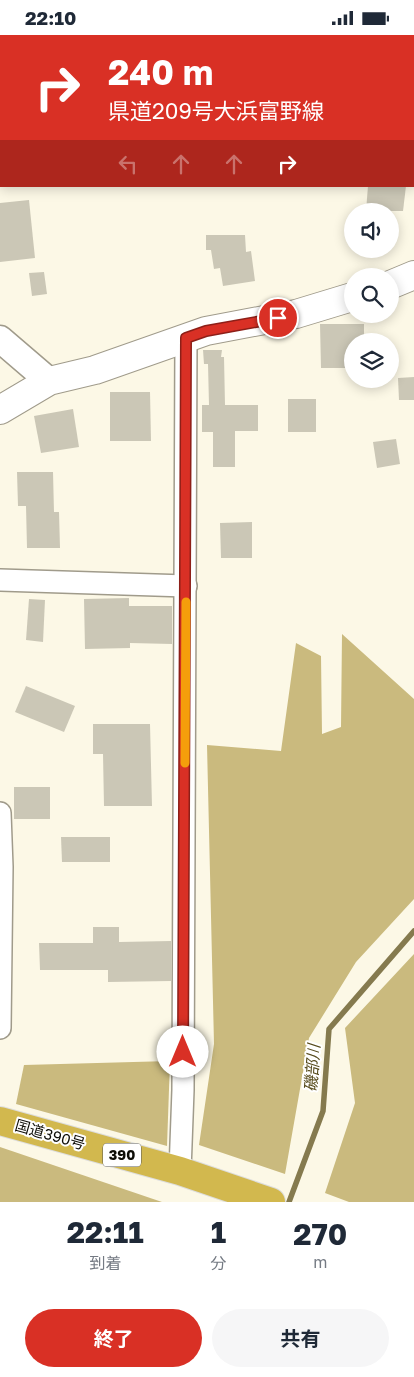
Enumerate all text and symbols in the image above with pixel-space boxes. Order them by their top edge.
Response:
text: 22:10 [25,6,76,29]
text: 240 m [108,51,213,93]
icon: right [25,55,90,120]
text: 県道209号大浜富野線 [108,97,324,124]
icon: left [114,150,142,178]
icon: ahead [167,150,195,178]
icon: ahead [220,150,248,178]
icon: right [273,150,301,178]
map controls [344,203,399,388]
button: sound [344,203,399,258]
button: search [344,268,399,323]
pin [257,297,299,339]
icon: arrive [264,304,292,332]
button: layers [344,333,399,388]
position arrow [156,1025,208,1077]
water label: 磯部川 [300,1041,324,1093]
street label: 国道390号 [13,1115,87,1153]
road number: 390 [103,1143,141,1167]
text: 22:11 [67,1214,144,1250]
text: 1 [211,1214,226,1250]
text: 270 [293,1216,347,1252]
text: m [313,1252,327,1272]
text: 到着 [89,1253,121,1273]
text: 分 [210,1253,226,1273]
button: 終了 [25,1309,202,1367]
button: 共有 [212,1309,389,1367]

